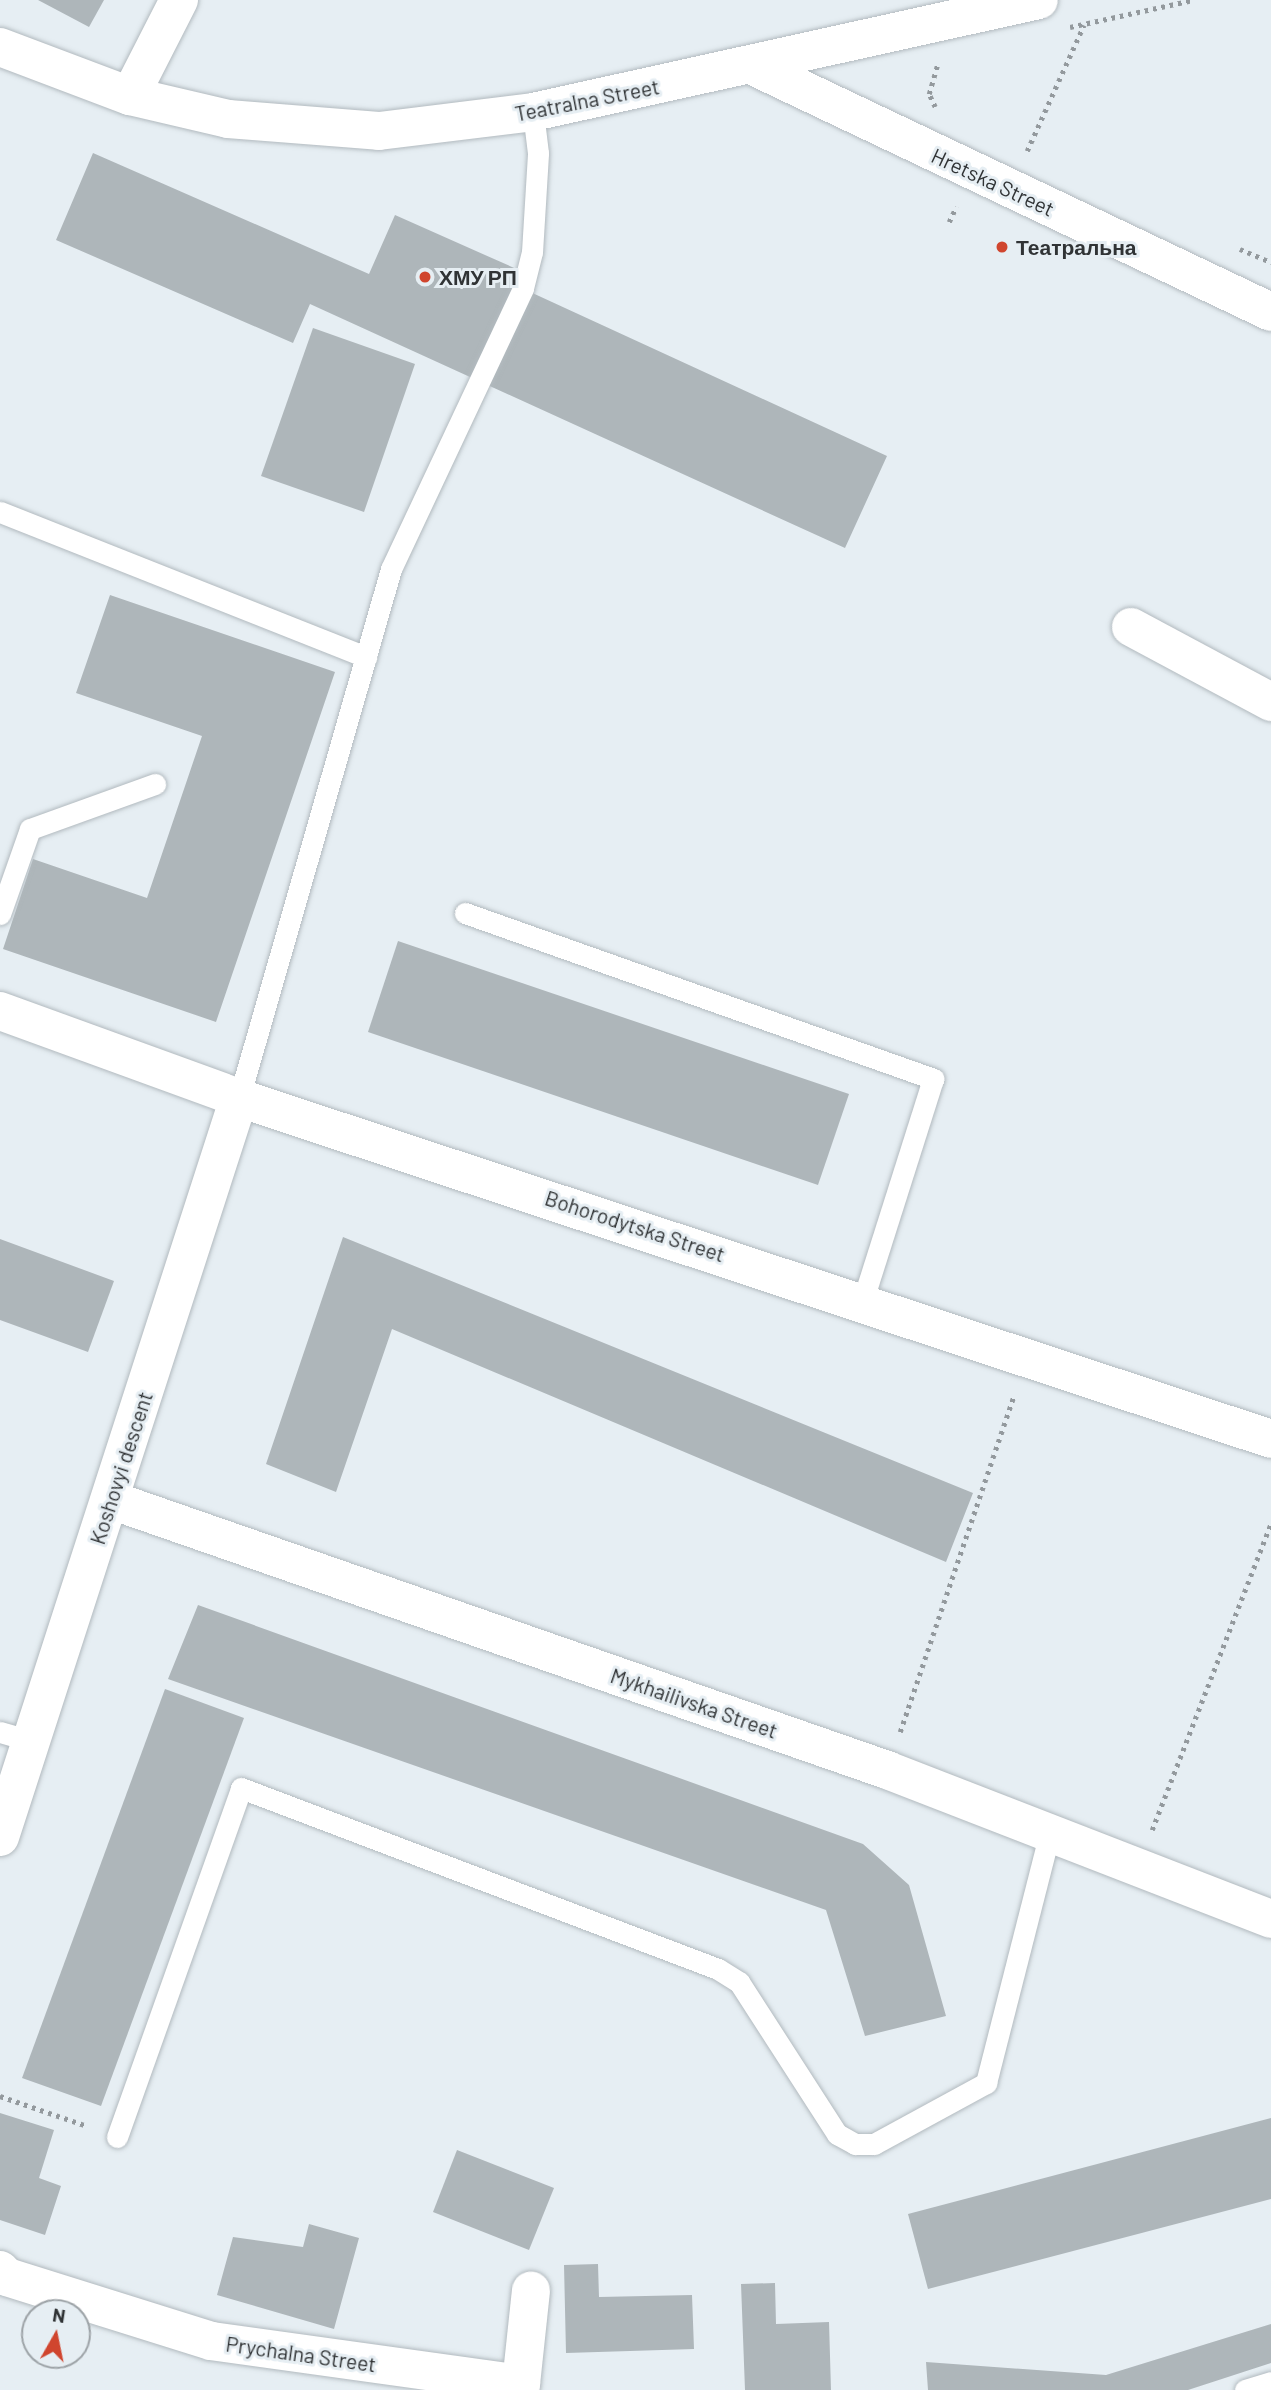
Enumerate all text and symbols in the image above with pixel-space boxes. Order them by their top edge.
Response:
street label: Teatralna Street [513,74,661,126]
street label: Hretska Street [928,143,1058,221]
place label: Театральна [1016,234,1137,260]
marker: Театральна [994,239,1010,255]
place label: ХМУ РП [439,264,517,290]
marker: ХМУ РП [417,269,433,285]
street label: Bohorodytska Street [542,1185,728,1267]
street label: Koshovyi descent [84,1388,158,1548]
street label: Mykhailivska Street [607,1663,781,1743]
north arrow [21,2299,91,2369]
text: N [51,2302,67,2327]
street label: Prychalna Street [224,2331,378,2377]

